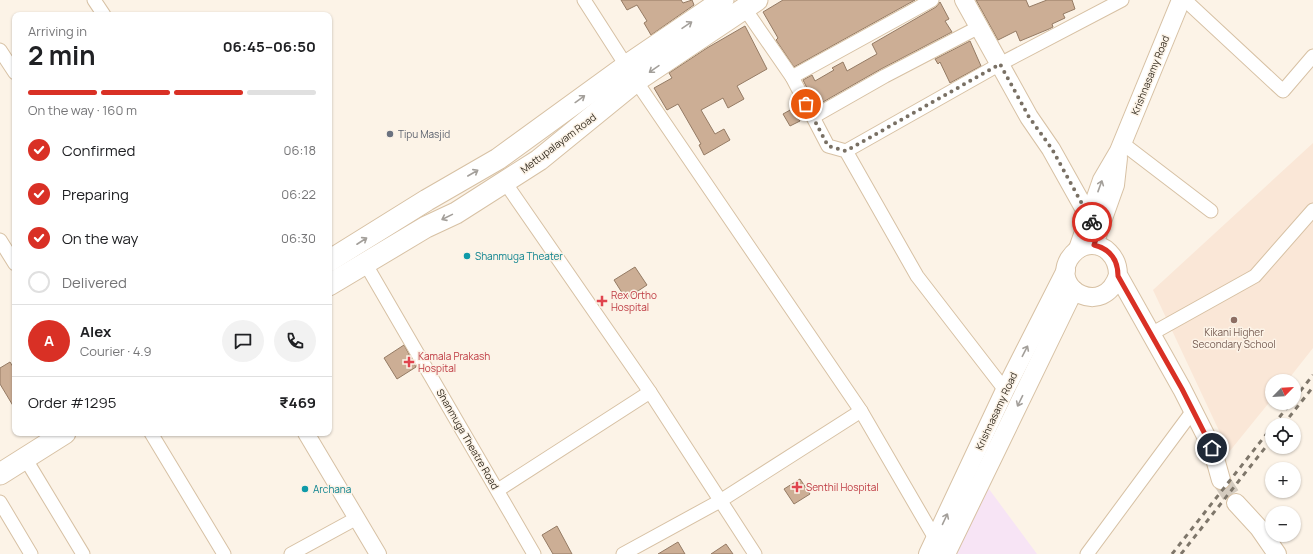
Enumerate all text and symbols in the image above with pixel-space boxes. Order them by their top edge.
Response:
one-way arrow [681,21,692,29]
text: Arriving in [28,22,87,40]
street label: Krishnasamy Road [1128,33,1172,117]
text: 06:45–06:50 [223,36,316,57]
text: 2 min [28,37,96,73]
one-way arrow [648,65,659,73]
pin [789,87,823,121]
icon: bag [795,93,817,115]
one-way arrow [574,95,585,103]
text: On the way · 160 m [28,101,137,119]
street label: Mettupalayam Road [517,110,599,176]
place label: Tipu Masjid [398,127,450,141]
marker: Tipu Masjid [385,129,395,139]
icon: check [28,139,50,161]
text: Confirmed [62,140,135,161]
text: 06:18 [283,141,316,159]
one-way arrow [467,169,479,177]
one-way arrow [1097,181,1105,193]
icon: check [28,183,50,205]
text: Preparing [62,184,129,205]
text: 06:22 [281,185,316,203]
courier [1072,202,1112,242]
icon: bike [1081,211,1103,233]
one-way arrow [442,214,454,221]
icon: check [28,227,50,249]
text: On the way [62,228,138,249]
text: 06:30 [281,229,316,247]
one-way arrow [356,237,367,245]
place label: Shanmuga Theater [475,249,563,263]
marker: Shanmuga Theater [462,251,472,261]
text: Delivered [62,272,127,293]
place label: Rex Ortho Hospital [611,288,657,314]
marker: Rex Ortho Hospital [596,295,608,307]
marker: Kikani Higher Secondary School [1229,315,1239,325]
button: chat [222,320,264,362]
button: phone [274,320,316,362]
text: Alex [80,321,111,342]
place label: Kikani Higher Secondary School [1192,325,1276,351]
text: A [44,330,54,351]
text: Courier · 4.9 [80,342,152,360]
one-way arrow [1022,345,1029,357]
place label: Kamala Prakash Hospital [418,349,490,375]
marker: Kamala Prakash Hospital [403,356,415,368]
street label: Krishnasamy Road [972,370,1020,452]
north arrow [1265,374,1301,410]
map controls [1265,374,1301,542]
street label: Shanmuga Theatre Road [433,386,503,492]
text: Order #1295 [28,392,116,413]
text: ₹469 [279,392,316,413]
one-way arrow [1016,395,1023,407]
button: locate [1265,418,1301,454]
pin [1195,431,1229,465]
icon: home [1201,437,1223,459]
button: + [1265,462,1301,498]
place label: Senthil Hospital [806,480,879,494]
marker: Senthil Hospital [791,481,803,493]
place label: Archana [313,482,351,496]
marker: Archana [300,484,310,494]
button: − [1265,506,1301,542]
one-way arrow [942,513,949,525]

